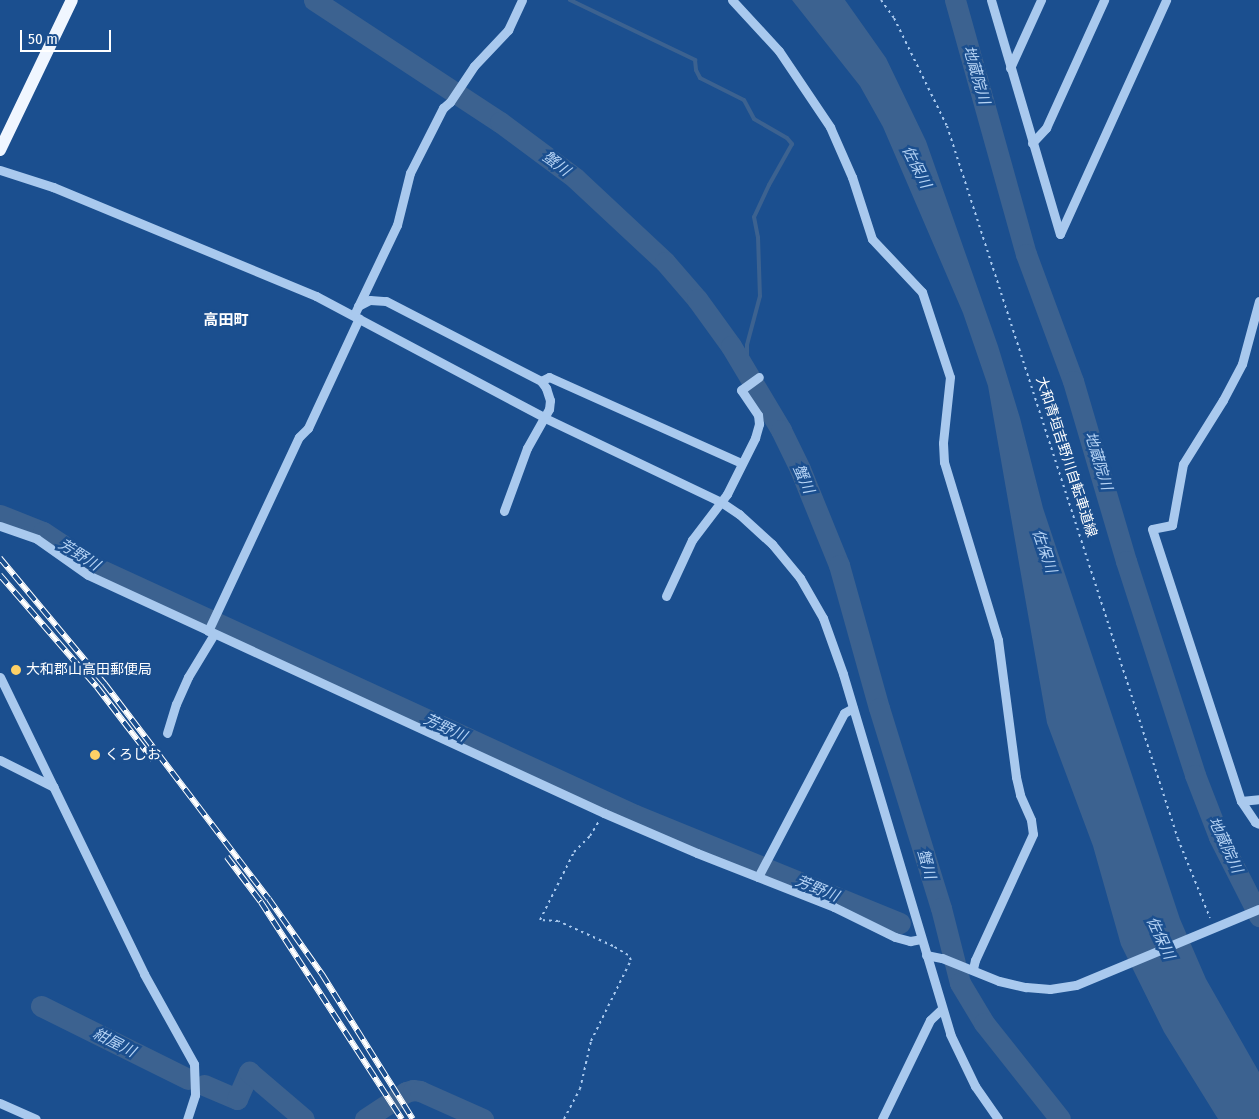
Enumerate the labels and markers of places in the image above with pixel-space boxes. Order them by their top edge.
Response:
place label: 大和郡山高田郵便局 [26,662,152,678]
marker: 大和郡山高田郵便局 [10,664,22,676]
place label: くろしお [105,747,161,763]
marker: くろしお [89,749,101,761]

